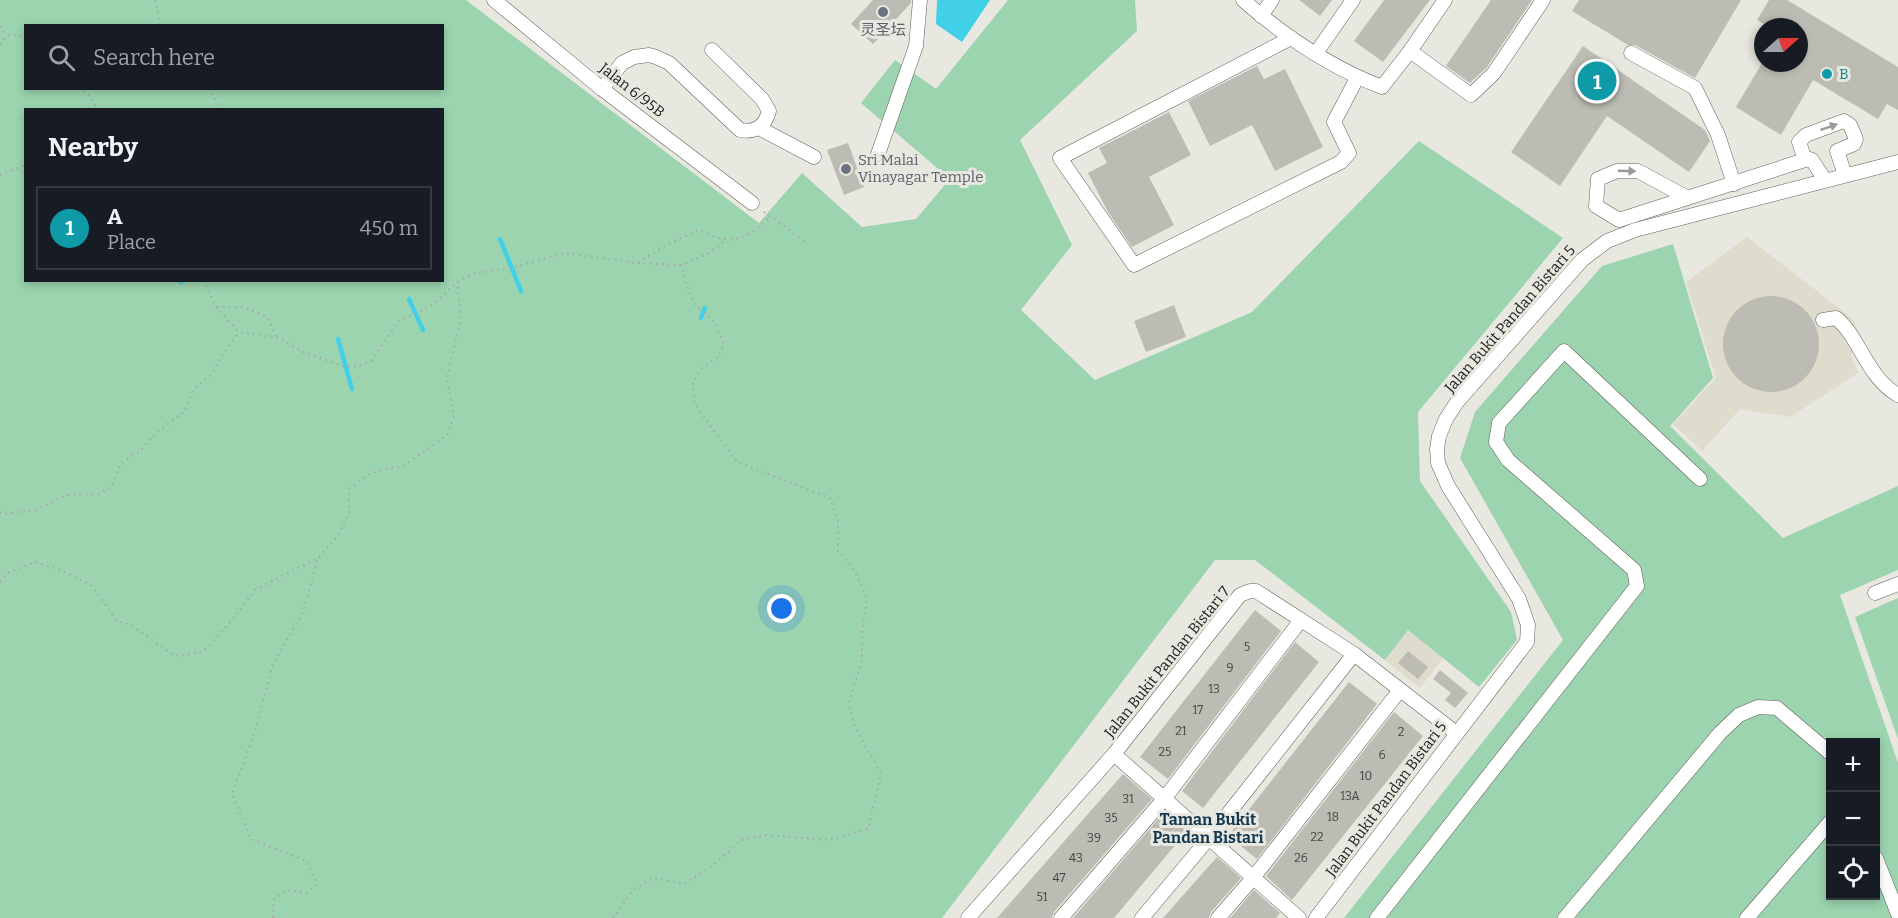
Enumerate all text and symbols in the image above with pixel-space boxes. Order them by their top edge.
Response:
marker: 灵圣坛 [876,5,890,19]
north arrow [1754,18,1808,72]
place label: 灵圣坛 [860,21,906,39]
search box [24,24,444,90]
icon: search [45,41,78,74]
text: Search here [93,44,215,71]
street label: Jalan 6/95B [595,58,668,121]
pin: 1 [1578,58,1616,104]
place label: B [1839,65,1849,83]
marker: B [1820,67,1834,81]
one-way arrow [1820,121,1838,131]
text: Nearby [48,132,138,163]
place label: Sri Malai Vinayagar Temple [858,151,983,186]
marker: Sri Malai Vinayagar Temple [839,162,853,176]
one-way arrow [1618,166,1637,176]
text: A [107,203,123,230]
text: 1 [65,216,74,240]
text: 450 m [360,216,418,240]
text: Place [107,230,156,254]
street label: Jalan Bukit Pandan Bistari 5 [1440,242,1579,397]
street label: Jalan Bukit Pandan Bistari 7 [1100,582,1234,742]
your location [767,594,796,623]
house number: 5 [1244,640,1250,654]
house number: 9 [1226,661,1234,675]
house number: 13 [1208,682,1220,696]
house number: 17 [1193,703,1203,717]
street label: Jalan Bukit Pandan Bistari 5 [1321,718,1450,881]
house number: 21 [1175,724,1187,738]
house number: 2 [1398,725,1404,739]
map controls [1826,738,1880,900]
button: + [1826,738,1880,792]
house number: 25 [1159,745,1171,759]
house number: 6 [1378,748,1386,762]
house number: 10 [1360,769,1372,783]
house number: 13A [1340,789,1360,803]
house number: 31 [1122,792,1134,806]
button: − [1826,792,1880,846]
district label: Taman Bukit Pandan Bistari [1152,810,1264,847]
house number: 18 [1327,810,1339,824]
house number: 35 [1104,811,1118,825]
house number: 22 [1310,830,1324,844]
house number: 39 [1087,831,1101,845]
button: locate [1826,846,1880,900]
house number: 43 [1069,851,1083,865]
house number: 26 [1294,851,1308,865]
house number: 47 [1053,871,1065,885]
house number: 51 [1036,890,1048,904]

